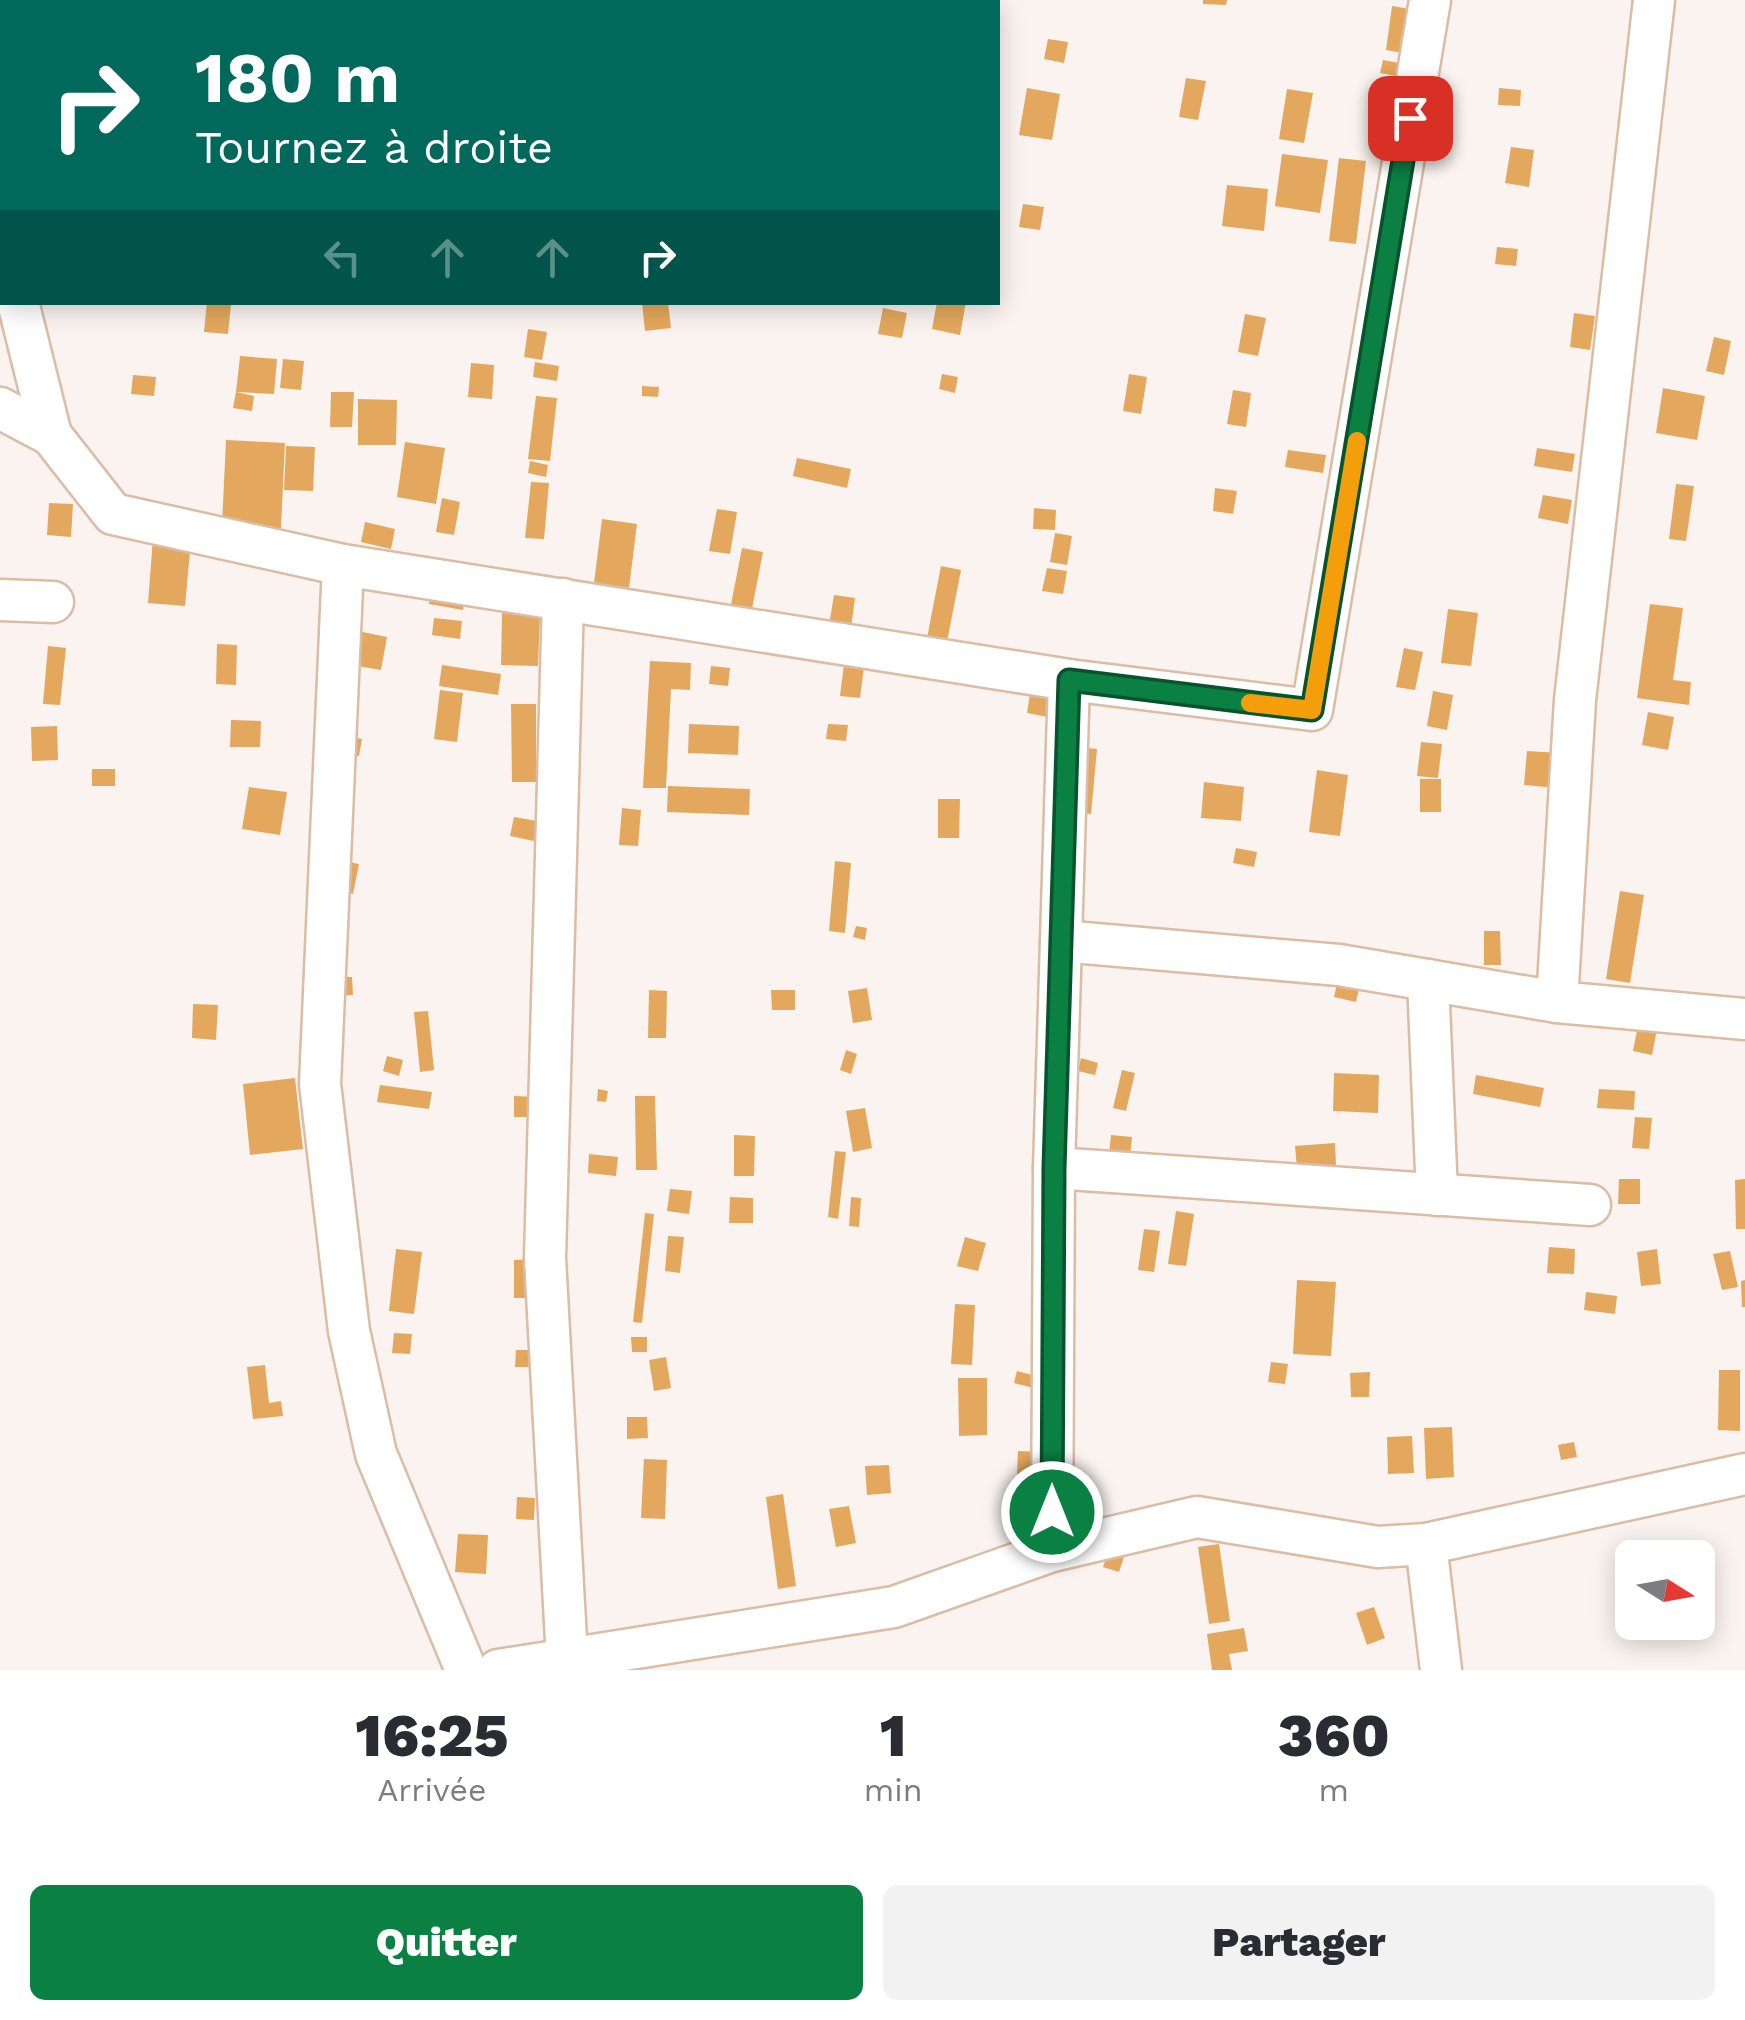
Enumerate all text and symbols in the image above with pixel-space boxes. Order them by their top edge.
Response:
text: 180 m [195,37,400,119]
icon: right [30,40,160,170]
pin [1368,76,1453,161]
icon: arrive [1383,91,1438,146]
text: Tournez à droite [195,121,553,174]
icon: left [315,230,370,285]
icon: ahead [420,230,475,285]
icon: ahead [525,230,580,285]
icon: right [630,230,685,285]
position arrow [1000,1460,1104,1564]
north arrow [1615,1540,1715,1640]
map controls [1615,1540,1715,1640]
text: 16:25 [355,1700,508,1771]
text: 1 [880,1700,906,1771]
text: 360 [1278,1700,1390,1771]
text: Arrivée [377,1771,486,1809]
text: min [864,1771,922,1809]
text: m [1318,1771,1349,1809]
button: Quitter [30,1885,863,2000]
button: Partager [883,1885,1715,2000]

